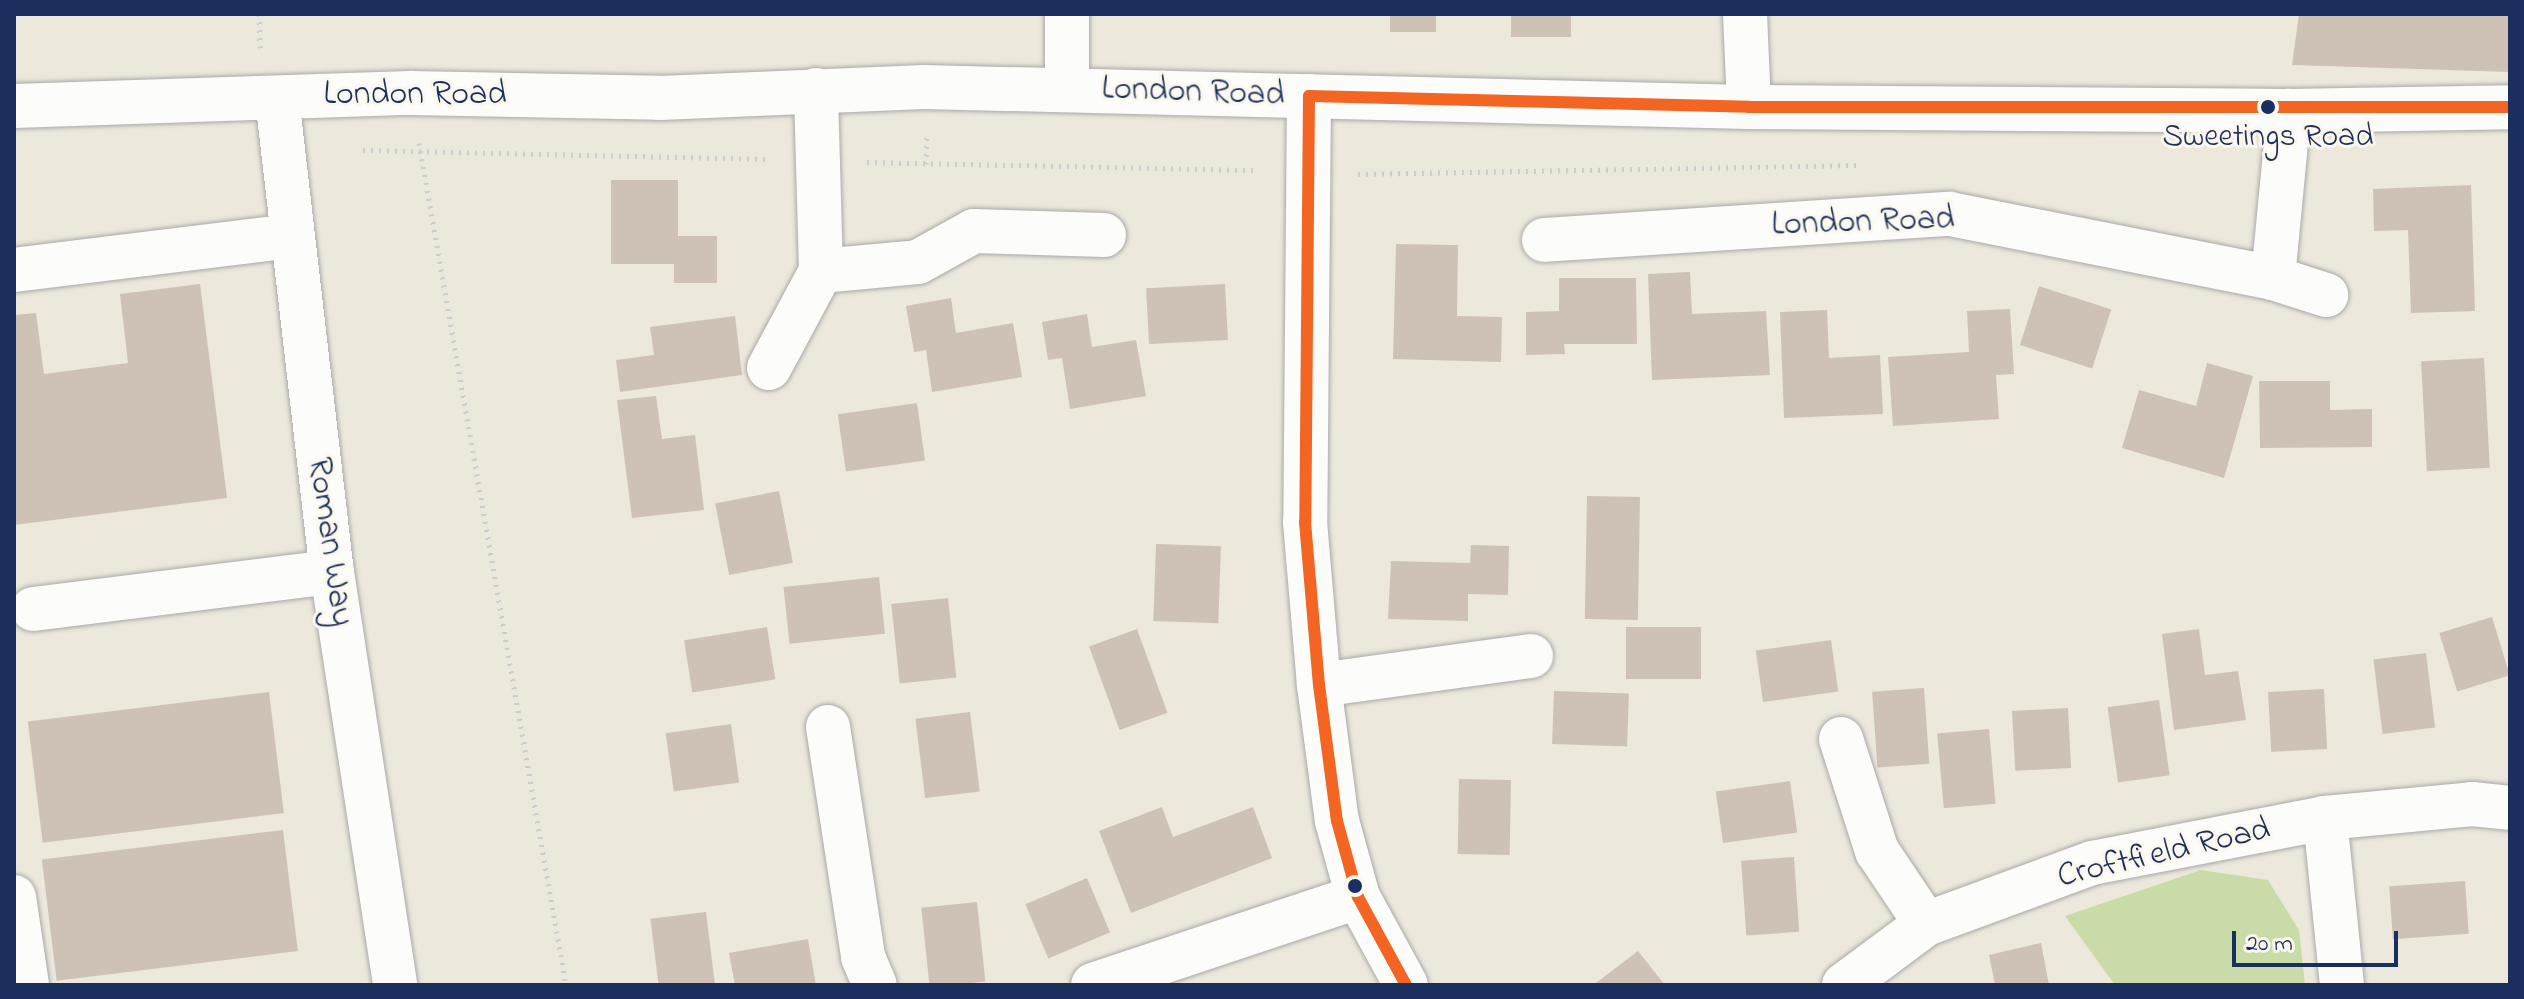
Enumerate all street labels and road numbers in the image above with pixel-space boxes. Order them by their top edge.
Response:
street label: London Road [1101,69,1285,117]
street label: London Road [323,76,507,116]
street label: London Road [1771,199,1955,247]
street label: Roman Way [297,455,361,629]
street label: Croftfield Road [2054,810,2274,898]

